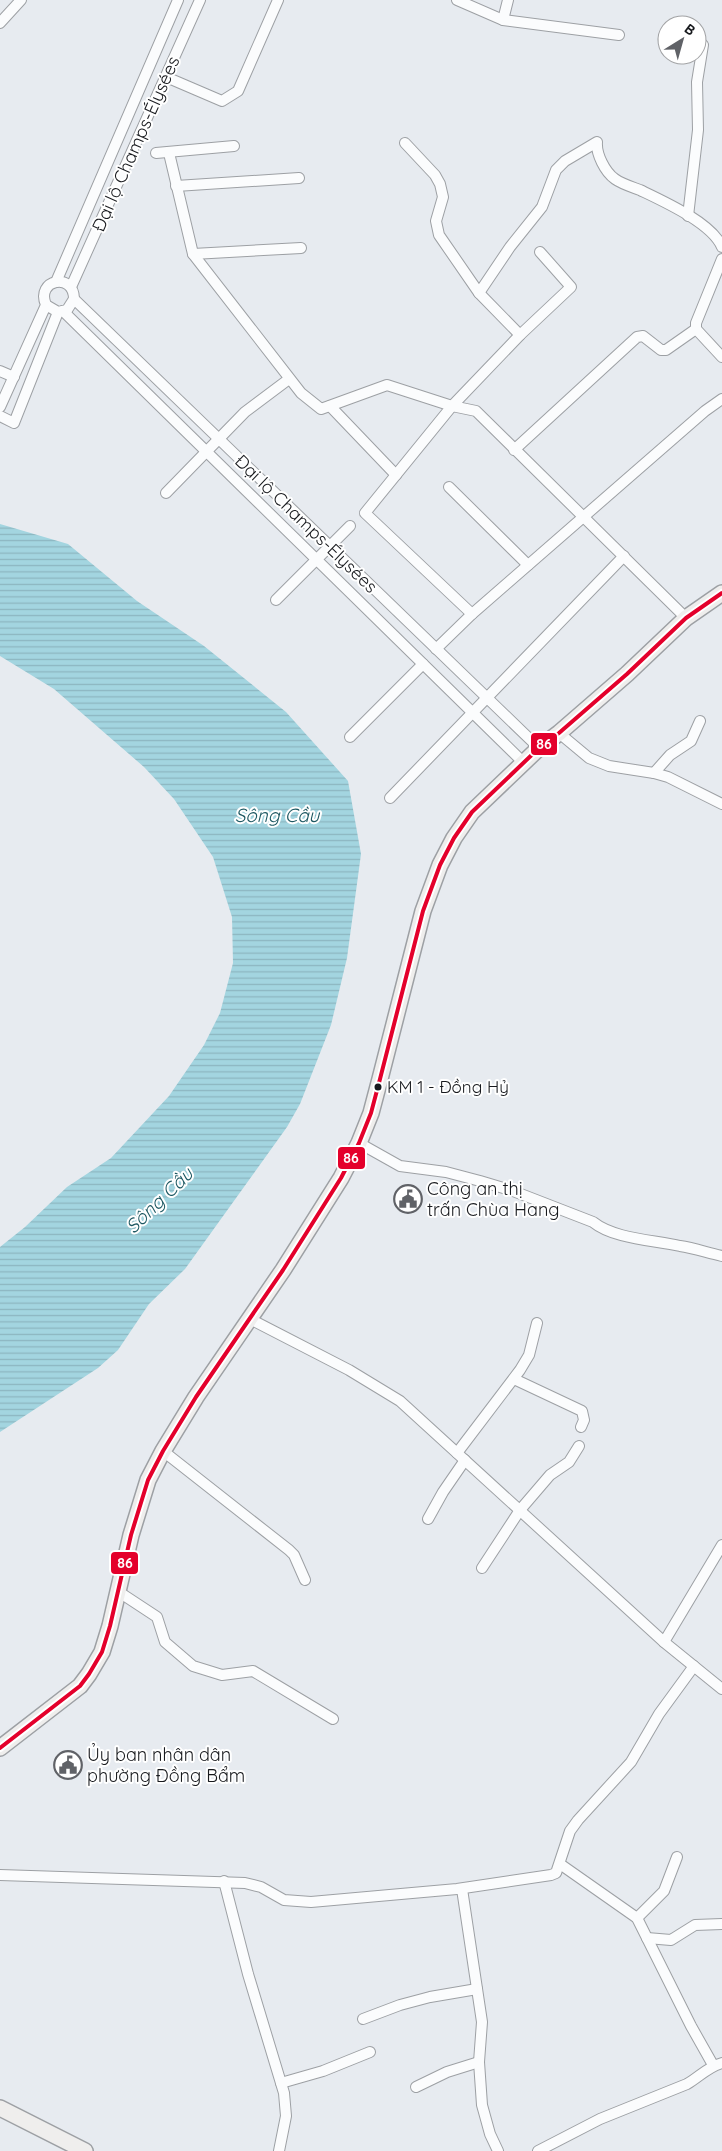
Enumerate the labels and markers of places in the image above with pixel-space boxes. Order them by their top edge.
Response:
place label: KM 1 - Đồng Hỷ [387,1076,509,1097]
marker: KM 1 - Đồng Hỷ [373,1082,383,1092]
place label: Công an thị trấn Chùa Hang [427,1177,560,1221]
public building icon: Công an thị trấn Chùa Hang [393,1184,423,1214]
place label: Ủy ban nhân dân phường Đồng Bẩm [87,1743,245,1787]
public building icon: Ủy ban nhân dân phường Đồng Bẩm [53,1750,83,1780]

